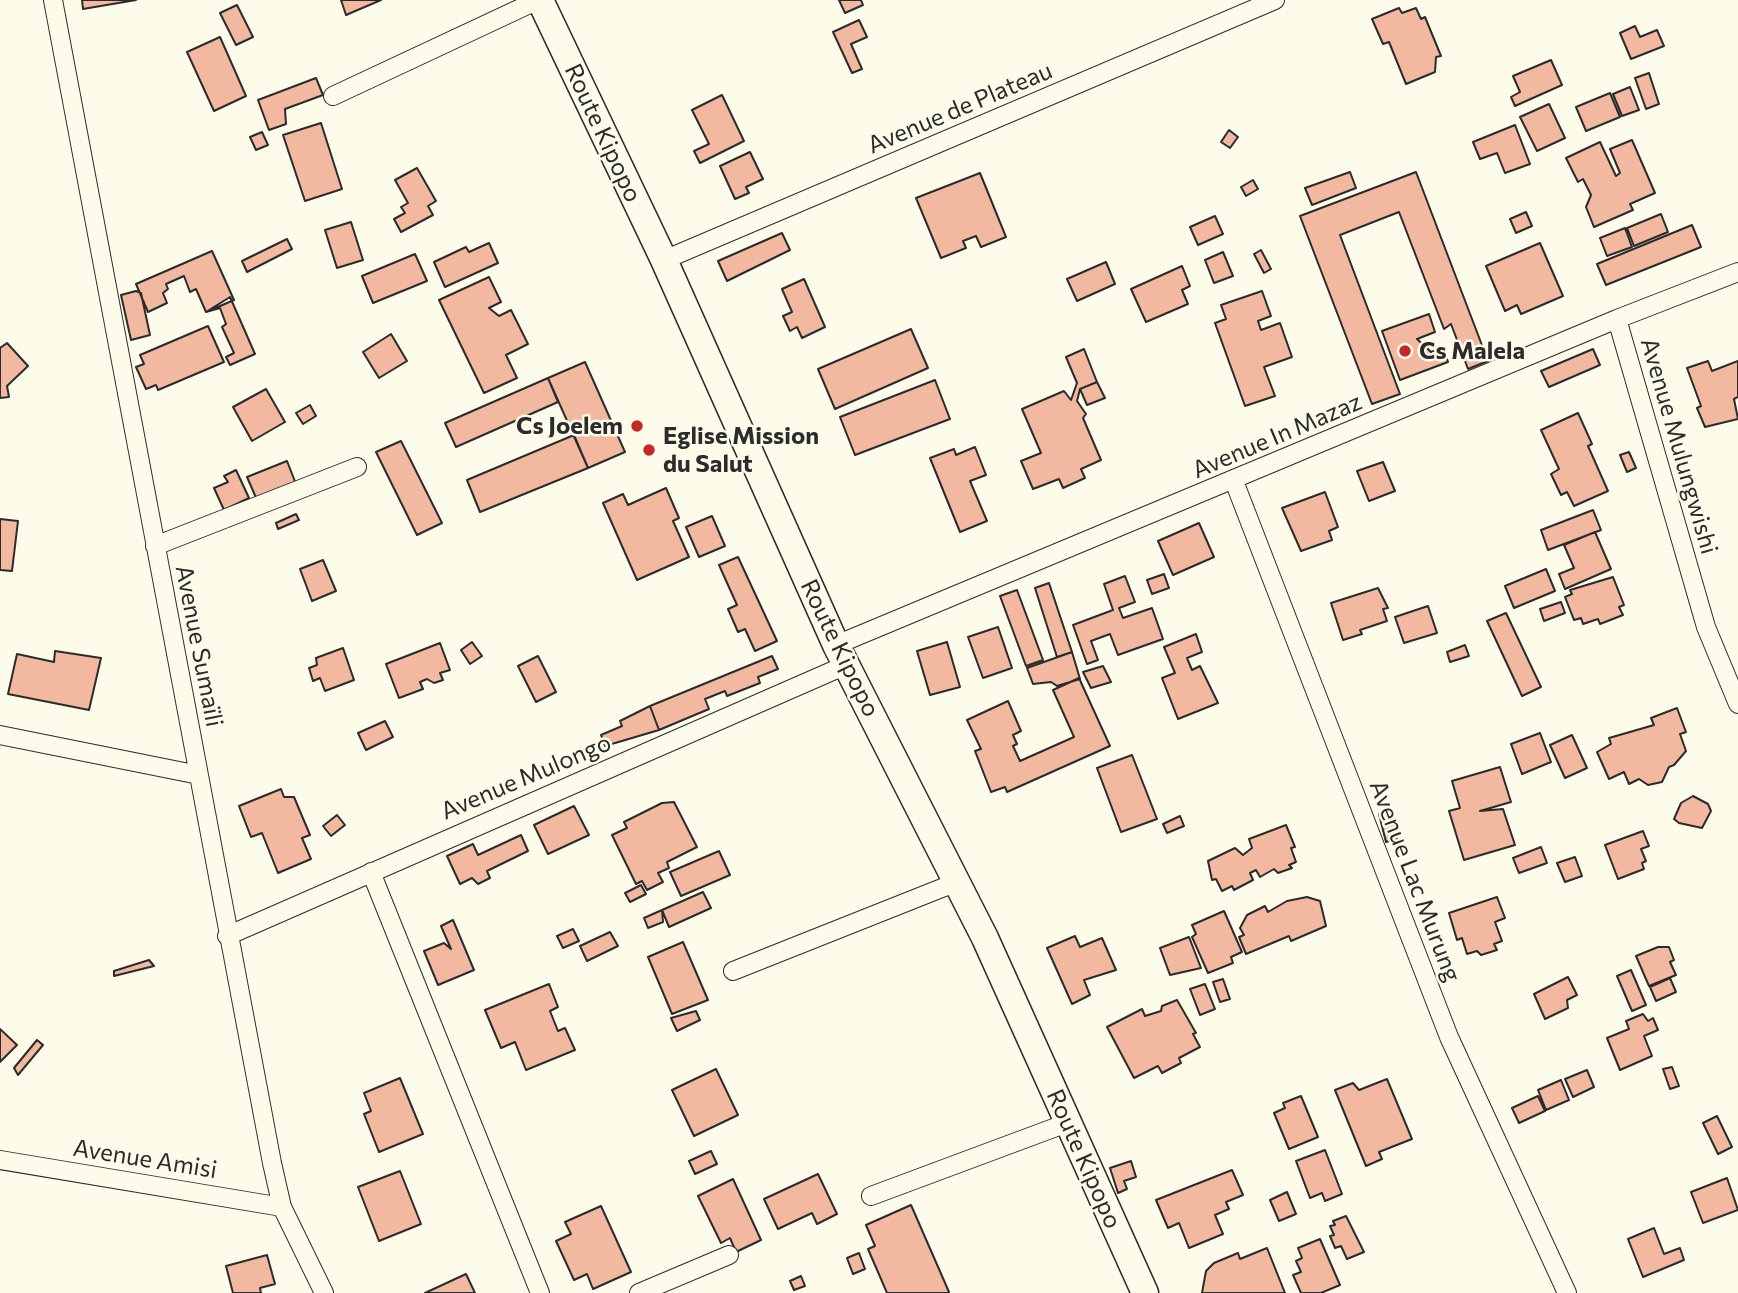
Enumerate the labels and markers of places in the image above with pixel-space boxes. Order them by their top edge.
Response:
place label: Cs Malela [1419,337,1525,365]
marker: Cs Malela [1397,343,1413,359]
place label: Cs Joelem [516,412,623,440]
marker: Cs Joelem [629,418,645,434]
place label: Eglise Mission du Salut [663,422,819,478]
marker: Eglise Mission du Salut [641,442,657,458]

